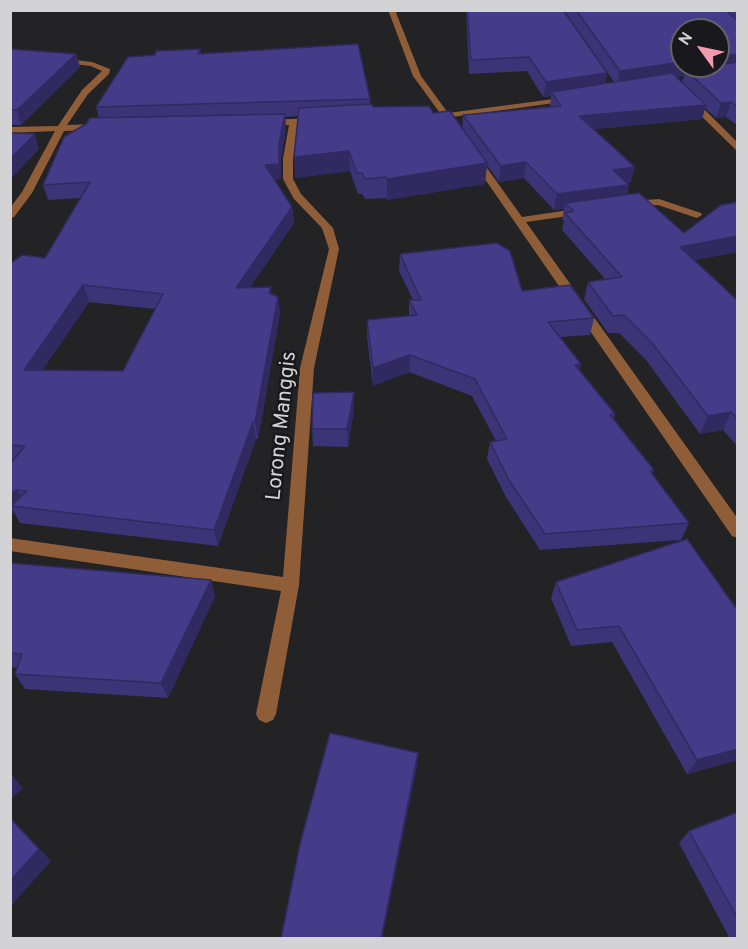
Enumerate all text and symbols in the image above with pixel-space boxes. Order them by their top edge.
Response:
north arrow [670,18,730,78]
text: N [675,29,698,50]
street label: Lorong Manggis [263,350,303,502]

